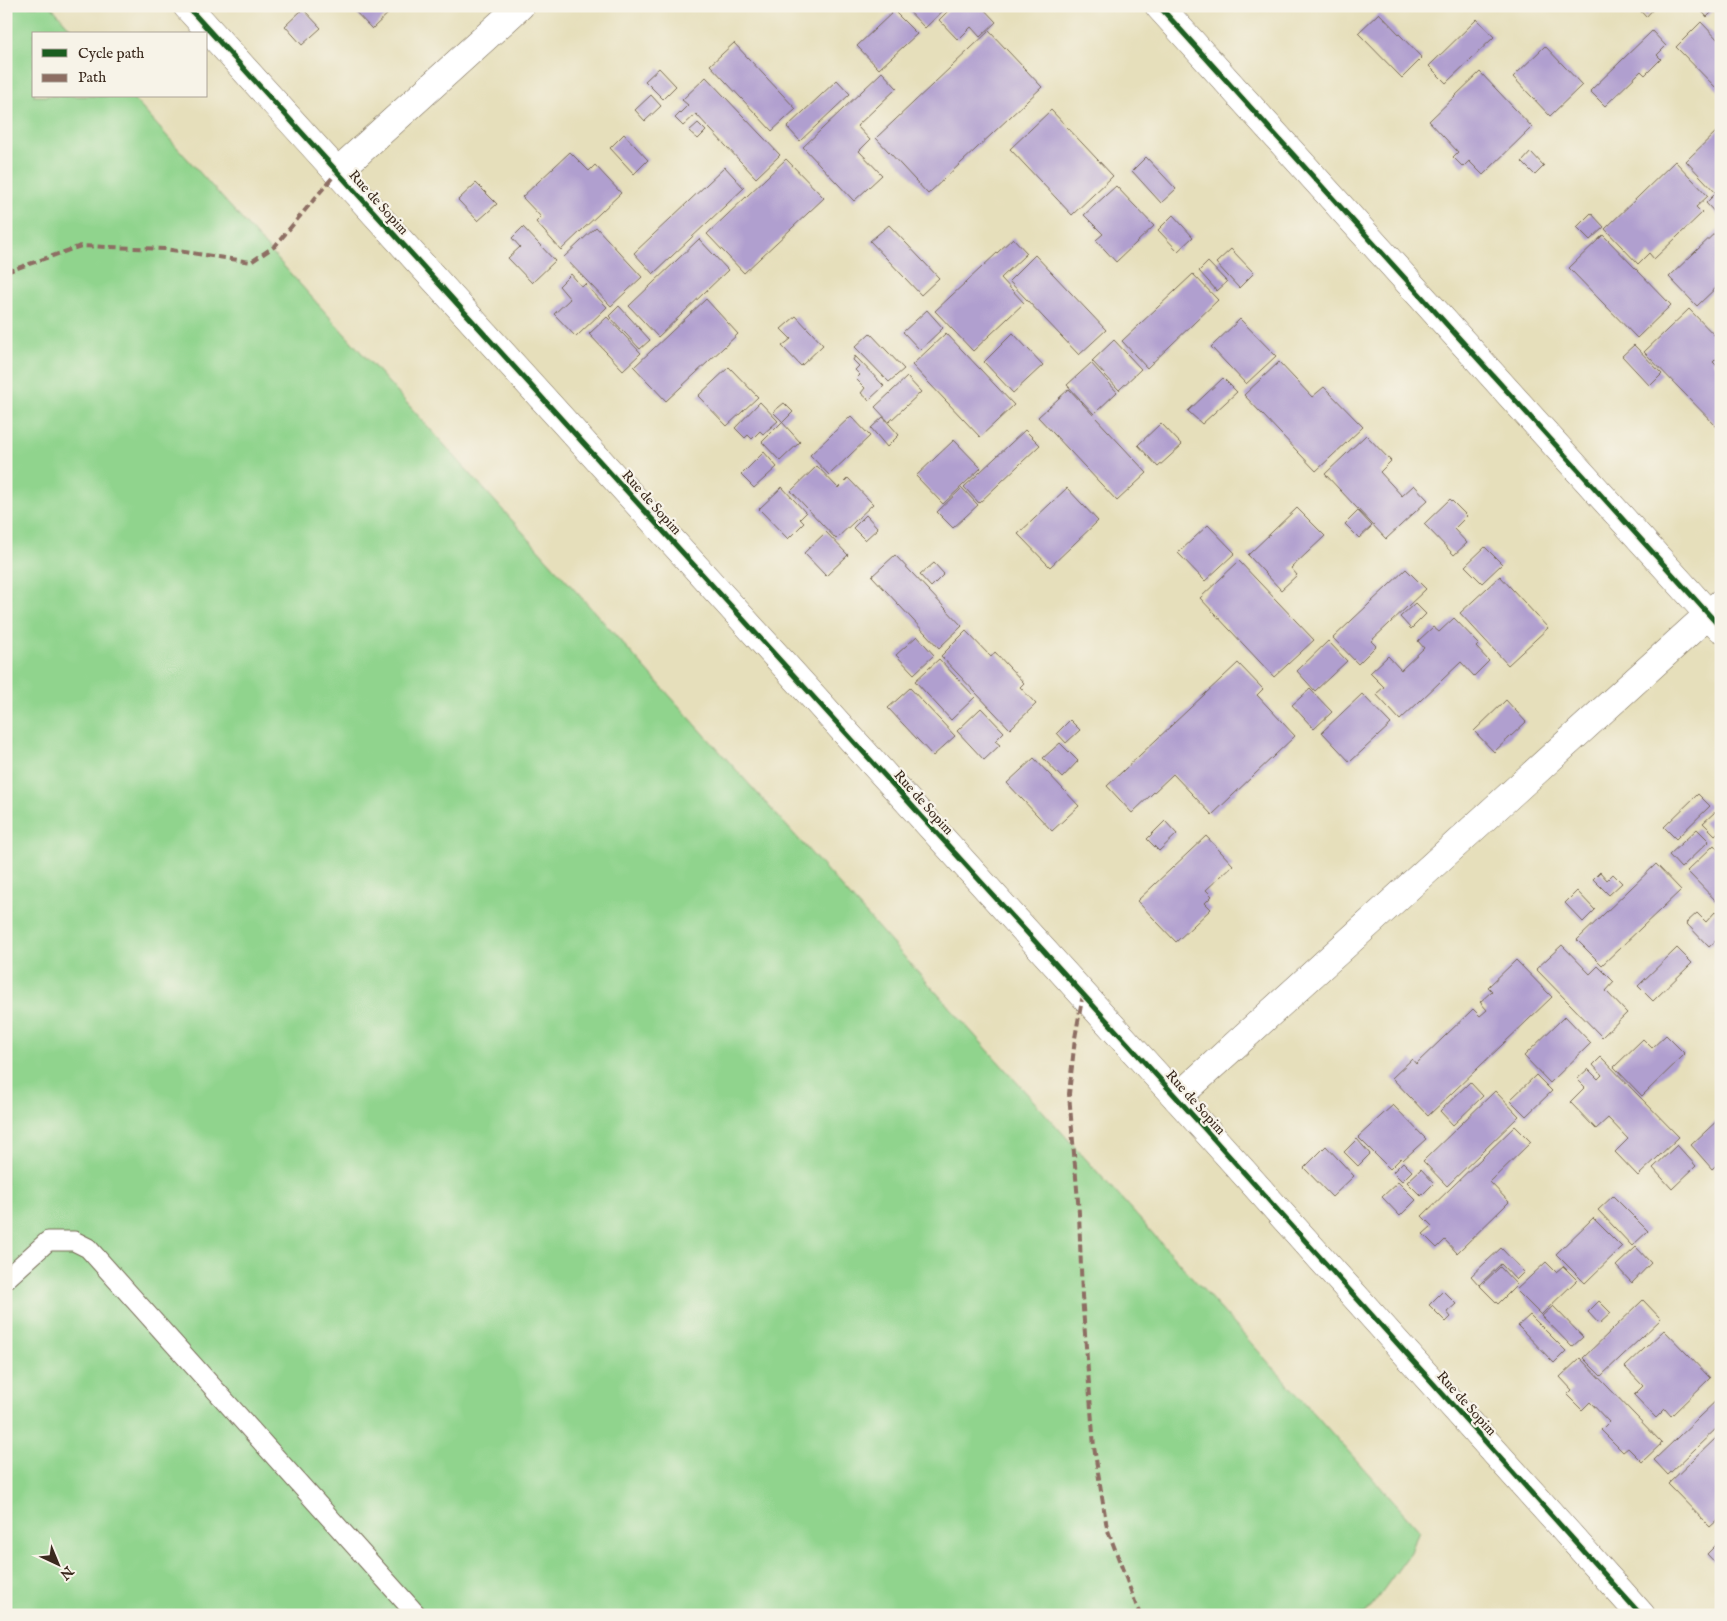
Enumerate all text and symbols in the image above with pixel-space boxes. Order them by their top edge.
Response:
legend [32,32,208,98]
text: Cycle path [78,44,144,63]
text: Path [78,68,106,87]
street label: Rue de Sopim [344,167,412,239]
street label: Rue de Sopim [617,467,685,539]
street label: Rue de Sopim [889,767,957,839]
street label: Rue de Sopim [1161,1067,1229,1139]
street label: Rue de Sopim [1432,1368,1500,1440]
north arrow [32,1538,82,1588]
text: N [56,1561,78,1583]

